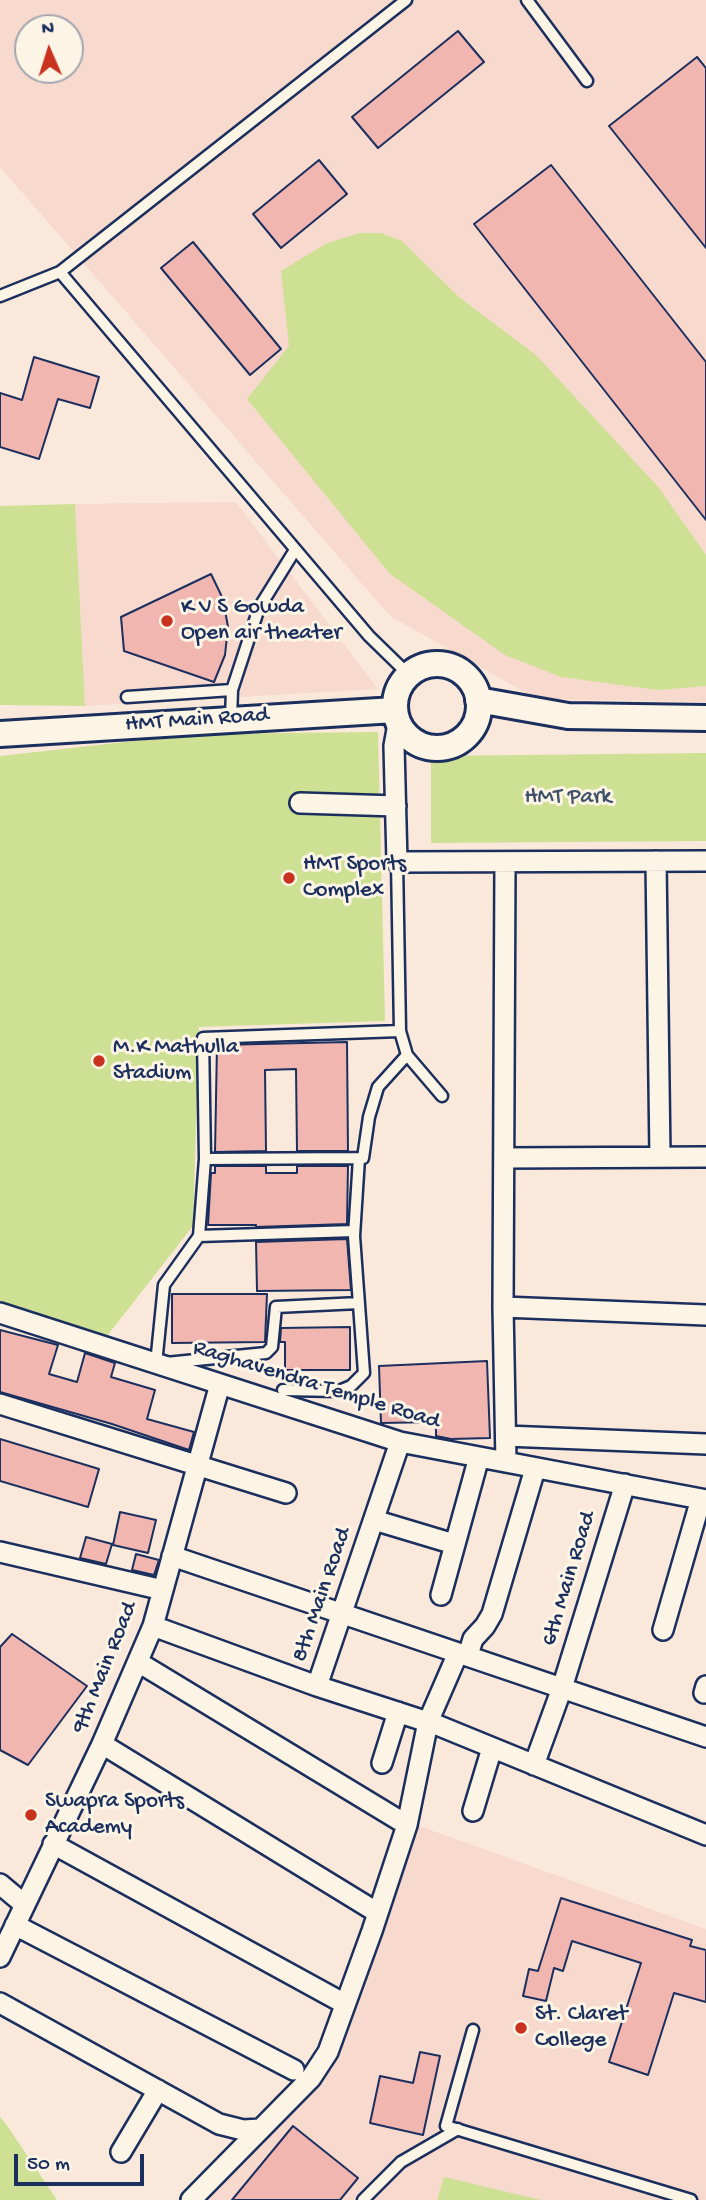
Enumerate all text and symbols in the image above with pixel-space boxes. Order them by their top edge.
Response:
north arrow [14,14,84,84]
text: N [41,18,55,41]
place label: K V S Gowda Open air theater [181,594,342,648]
marker: K V S Gowda Open air theater [159,613,175,629]
street label: HMT Main Road [124,702,270,740]
park label: HMT Park [524,784,612,812]
place label: HMT Sports Complex [303,851,406,905]
marker: HMT Sports Complex [281,870,297,886]
place label: M.K Mathulla Stadium [113,1034,238,1088]
marker: M.K Mathulla Stadium [91,1053,107,1069]
street label: Raghavendra Temple Road [189,1335,443,1437]
street label: 6th Main Road [536,1508,604,1650]
street label: 8th Main Road [287,1524,359,1666]
street label: 9th Main Road [67,1598,145,1738]
place label: Swapra Sports Academy [45,1788,184,1842]
marker: Swapra Sports Academy [23,1807,39,1823]
place label: St. Claret College [535,2001,627,2055]
marker: St. Claret College [513,2020,529,2036]
scale bar [18,2140,147,2184]
text: 50 m [27,2153,70,2178]

